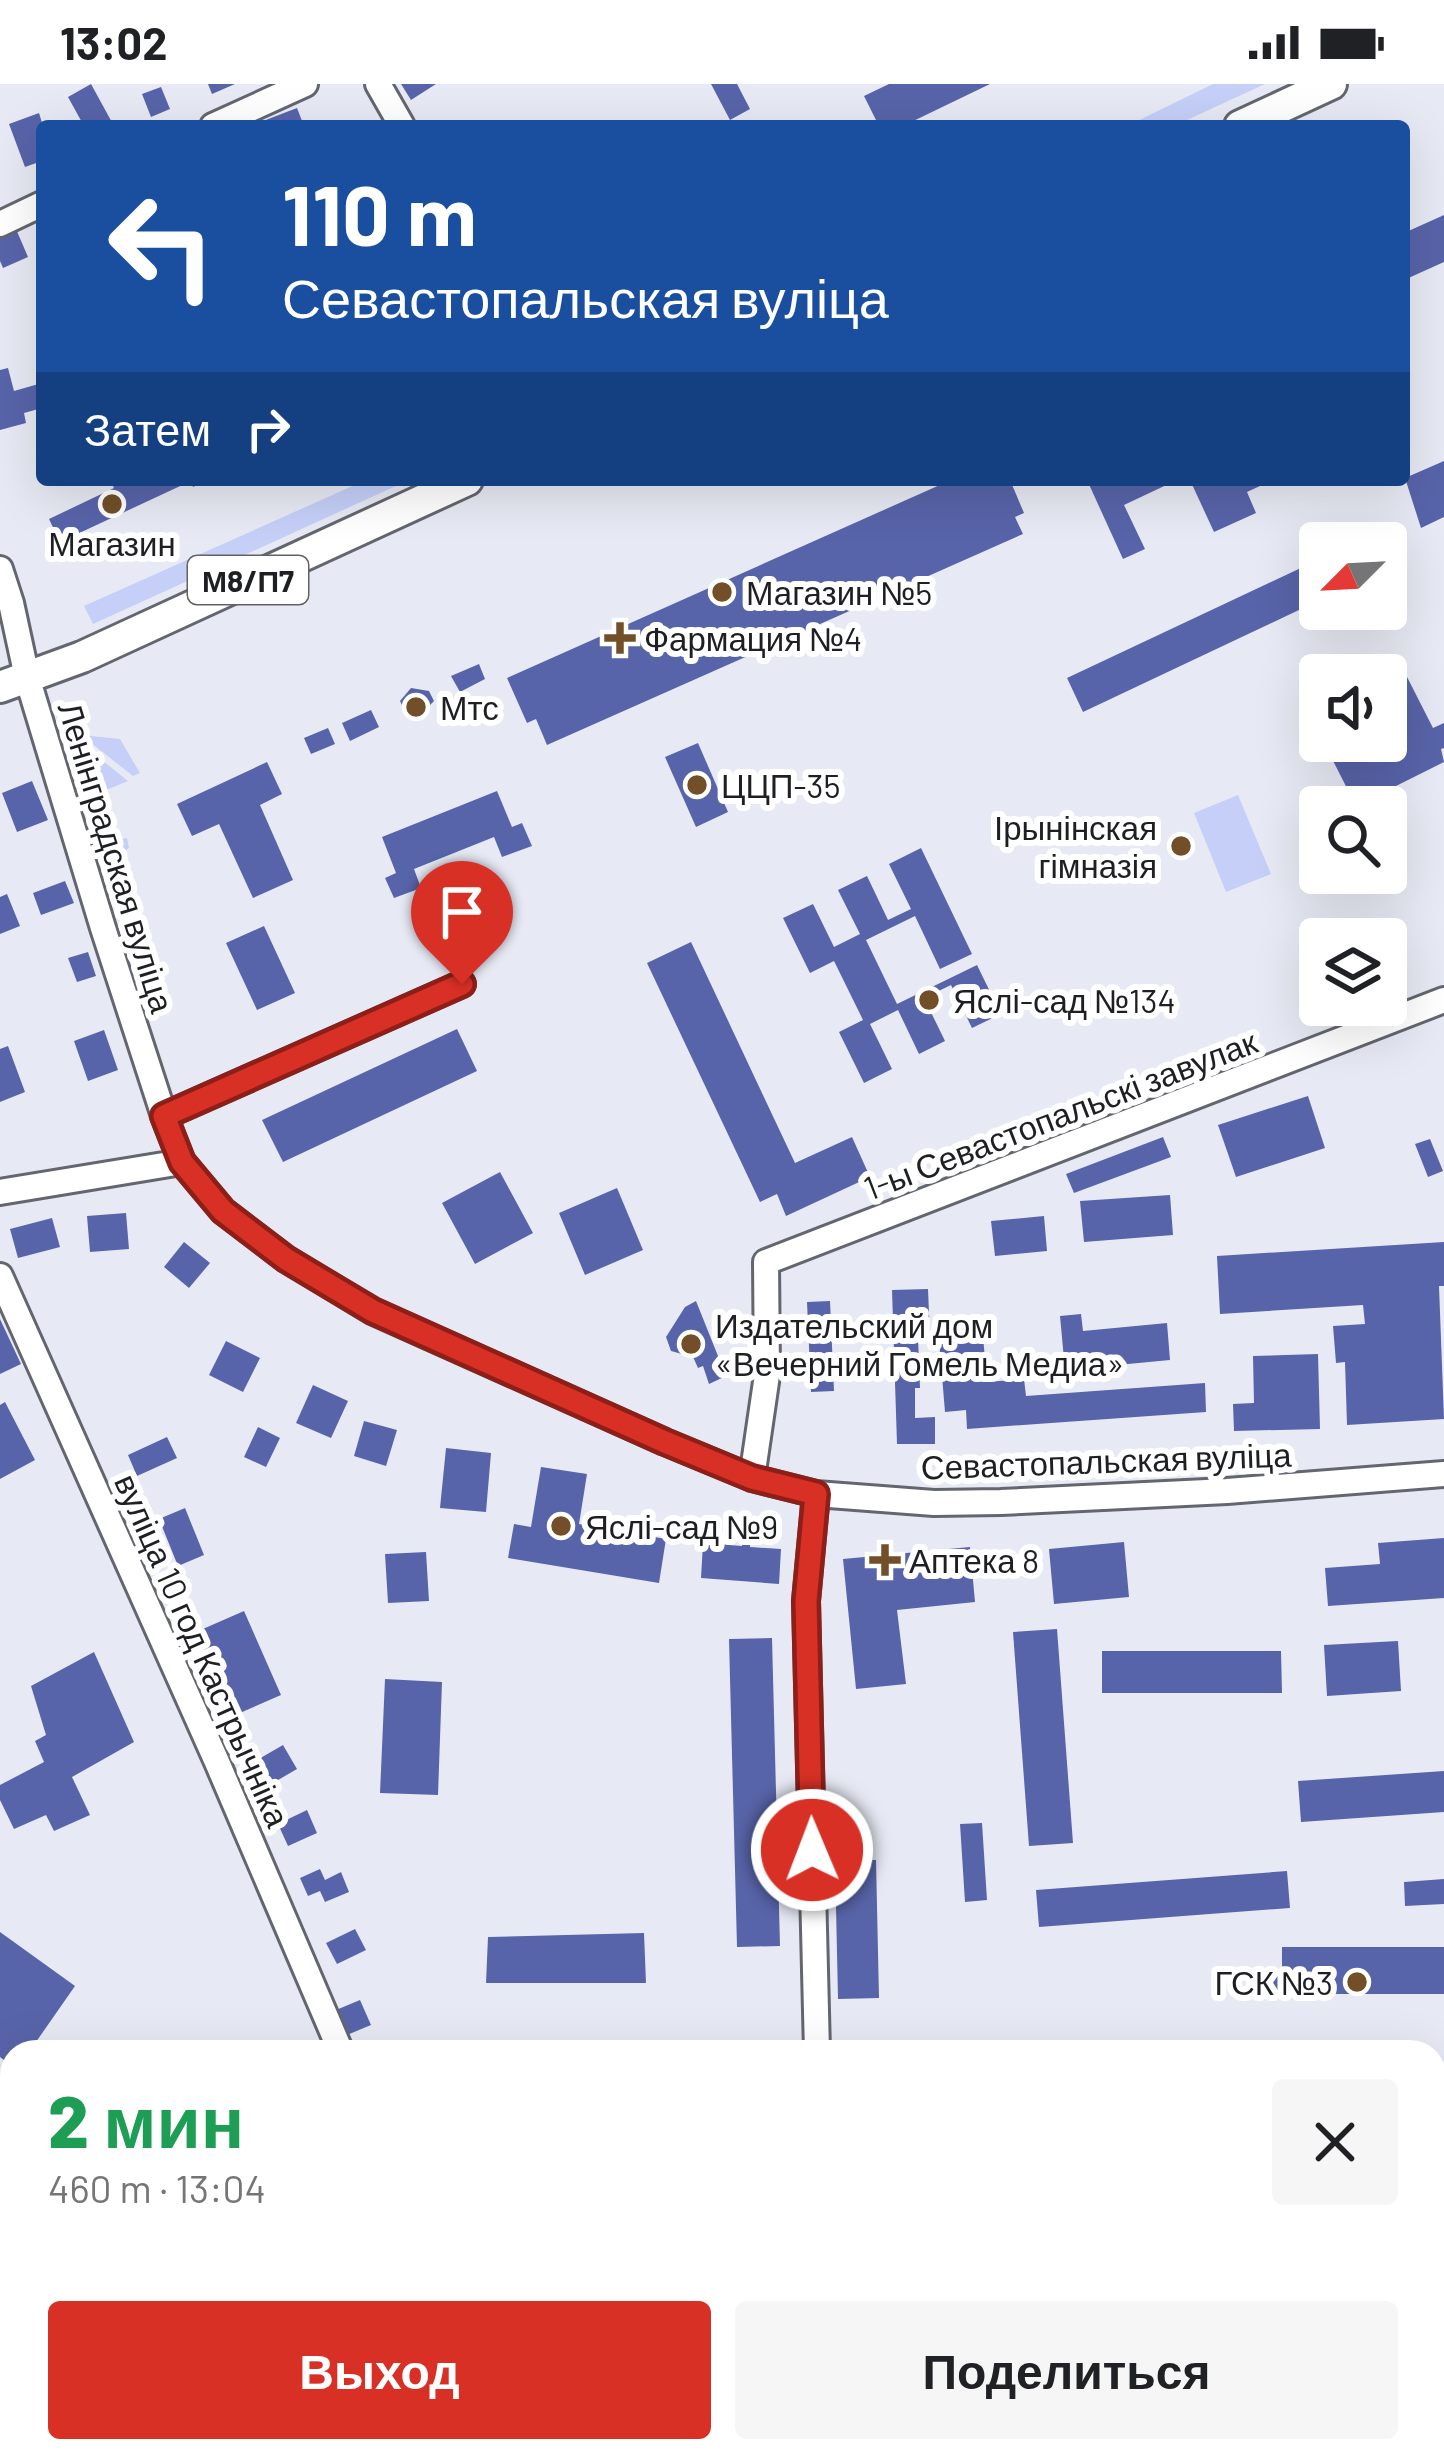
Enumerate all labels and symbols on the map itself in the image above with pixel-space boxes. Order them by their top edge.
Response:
marker: Магазин [99,491,125,517]
north arrow [1299,522,1407,630]
place label: Магазин [48,523,176,563]
road number: М8/П7 [188,556,308,604]
place label: Магазин №5 [746,572,932,612]
marker: Магазин №5 [709,579,735,605]
place label: Фармация №4 [644,618,862,658]
marker: Фармация №4 [607,625,633,651]
place label: Мтс [440,687,499,727]
marker: Мтс [403,694,429,720]
street label: Ленінградская вуліца [51,697,183,1018]
place label: ЦЦП-35 [721,765,841,805]
marker: ЦЦП-35 [684,772,710,798]
place label: Ірынінская гімназія [994,807,1157,885]
marker: Ірынінская гімназія [1168,833,1194,859]
pin [411,861,513,984]
place label: Яслі-сад №134 [953,980,1176,1020]
marker: Яслі-сад №134 [916,987,942,1013]
street label: 1-ы Севастопальскі завулак [858,1020,1263,1208]
place label: Издательский дом «Вечерний Гомель Медиа» [715,1305,1124,1383]
marker: Издательский дом «Вечерний Гомель Медиа» [678,1331,704,1357]
street label: Севастопальская вуліца [920,1434,1293,1486]
street label: вуліца 10 год Кастрычніка [107,1467,299,1833]
place label: Яслі-сад №9 [585,1506,778,1546]
marker: Яслі-сад №9 [548,1513,574,1539]
place label: Аптека 8 [909,1540,1039,1580]
marker: Аптека 8 [872,1547,898,1573]
position arrow [749,1787,875,1913]
place label: ГСК №3 [1215,1962,1333,2002]
marker: ГСК №3 [1344,1969,1370,1995]

